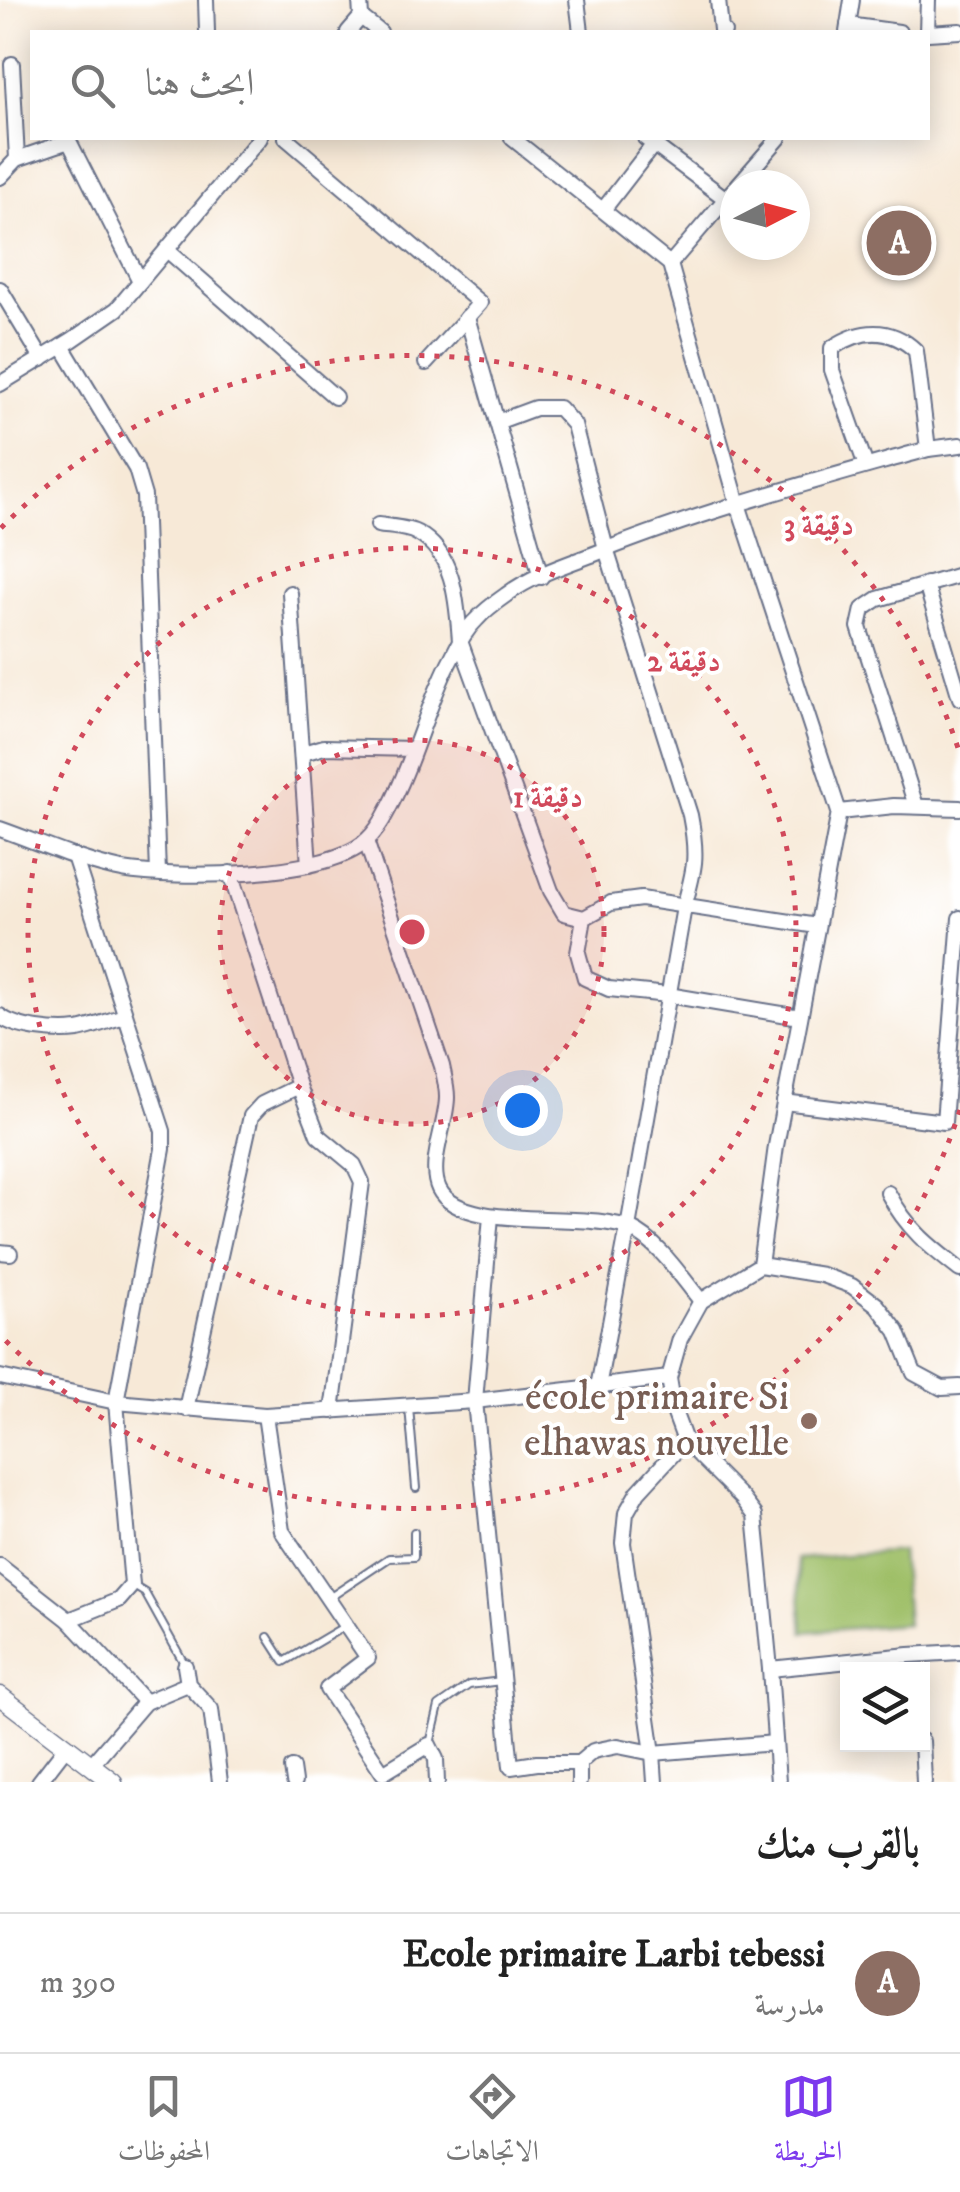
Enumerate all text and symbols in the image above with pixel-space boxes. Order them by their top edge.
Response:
search box [30,30,930,140]
icon: search [65,58,120,113]
text: ابحث هنا [145,60,255,108]
north arrow [720,170,810,260]
pin: A [866,206,932,280]
text: 3 دقيقة [784,508,854,545]
text: 2 دقيقة [647,644,721,681]
text: 1 دقيقة [513,780,583,817]
centre of rings [394,914,430,950]
your location [497,1085,548,1136]
place label: école primaire Si elhawas nouvelle [524,1373,789,1469]
marker: école primaire Si elhawas nouvelle [798,1410,820,1432]
map controls [840,1662,930,1752]
button: layers [840,1662,930,1752]
text: بالقرب منك [756,1819,920,1871]
text: Ecole primaire Larbi tebessi [403,1931,825,1979]
text: 390 m [40,1963,116,2003]
text: A [877,1963,898,2003]
text: مدرسة [754,1986,825,2026]
tab: المحفوظات [118,2069,210,2178]
tab: الاتجاهات [445,2069,539,2178]
tab: الخريطة [774,2069,842,2178]

